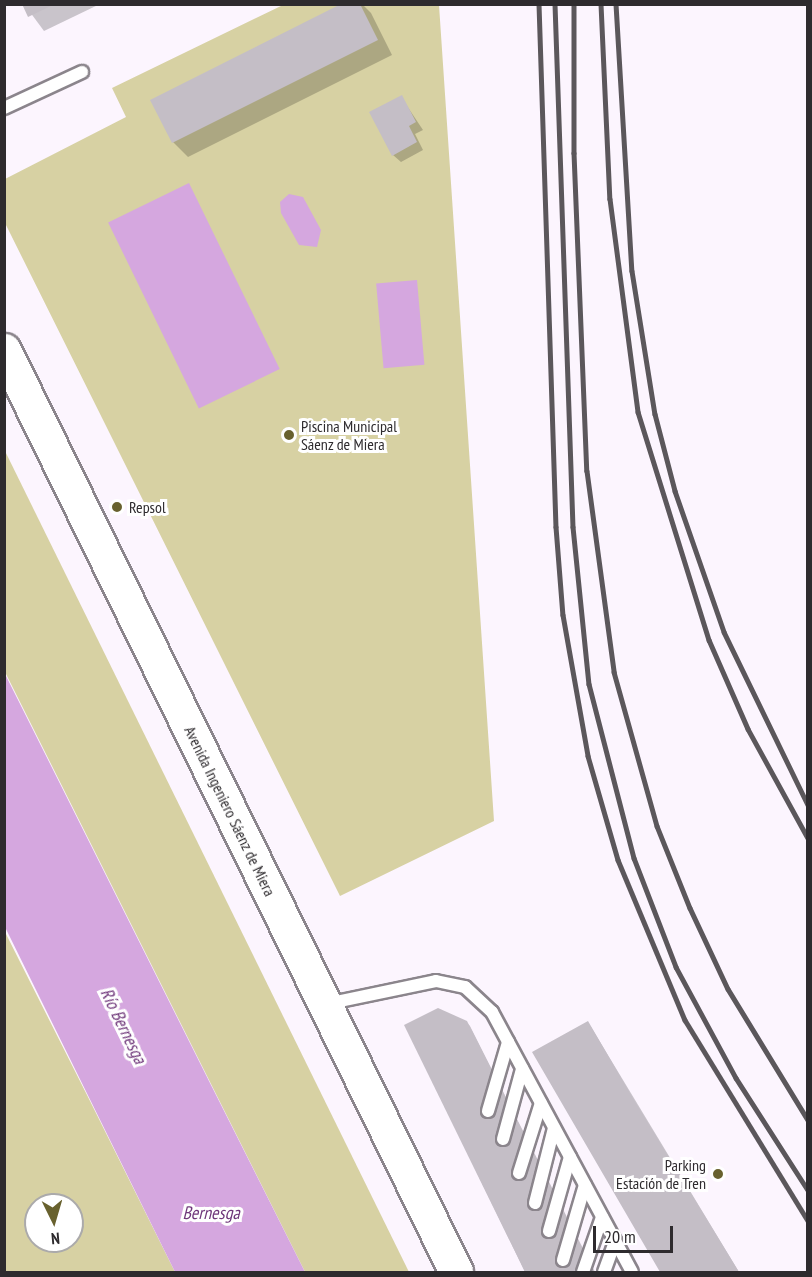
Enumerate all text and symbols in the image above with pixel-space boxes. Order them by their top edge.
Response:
place label: Piscina Municipal Sáenz de Miera [301,416,397,454]
marker: Piscina Municipal Sáenz de Miera [282,428,296,442]
place label: Repsol [129,497,166,517]
marker: Repsol [110,500,124,514]
street label: Avenida Ingeniero Sáenz de Miera [180,723,280,899]
water label: Río Bernesga [95,985,151,1067]
place label: Parking Estación de Tren [616,1155,706,1193]
marker: Parking Estación de Tren [711,1167,725,1181]
north arrow [24,1193,84,1253]
water label: Bernesga [182,1202,240,1224]
scale bar [596,1214,676,1252]
text: 20 m [604,1225,636,1248]
text: N [50,1229,61,1249]

